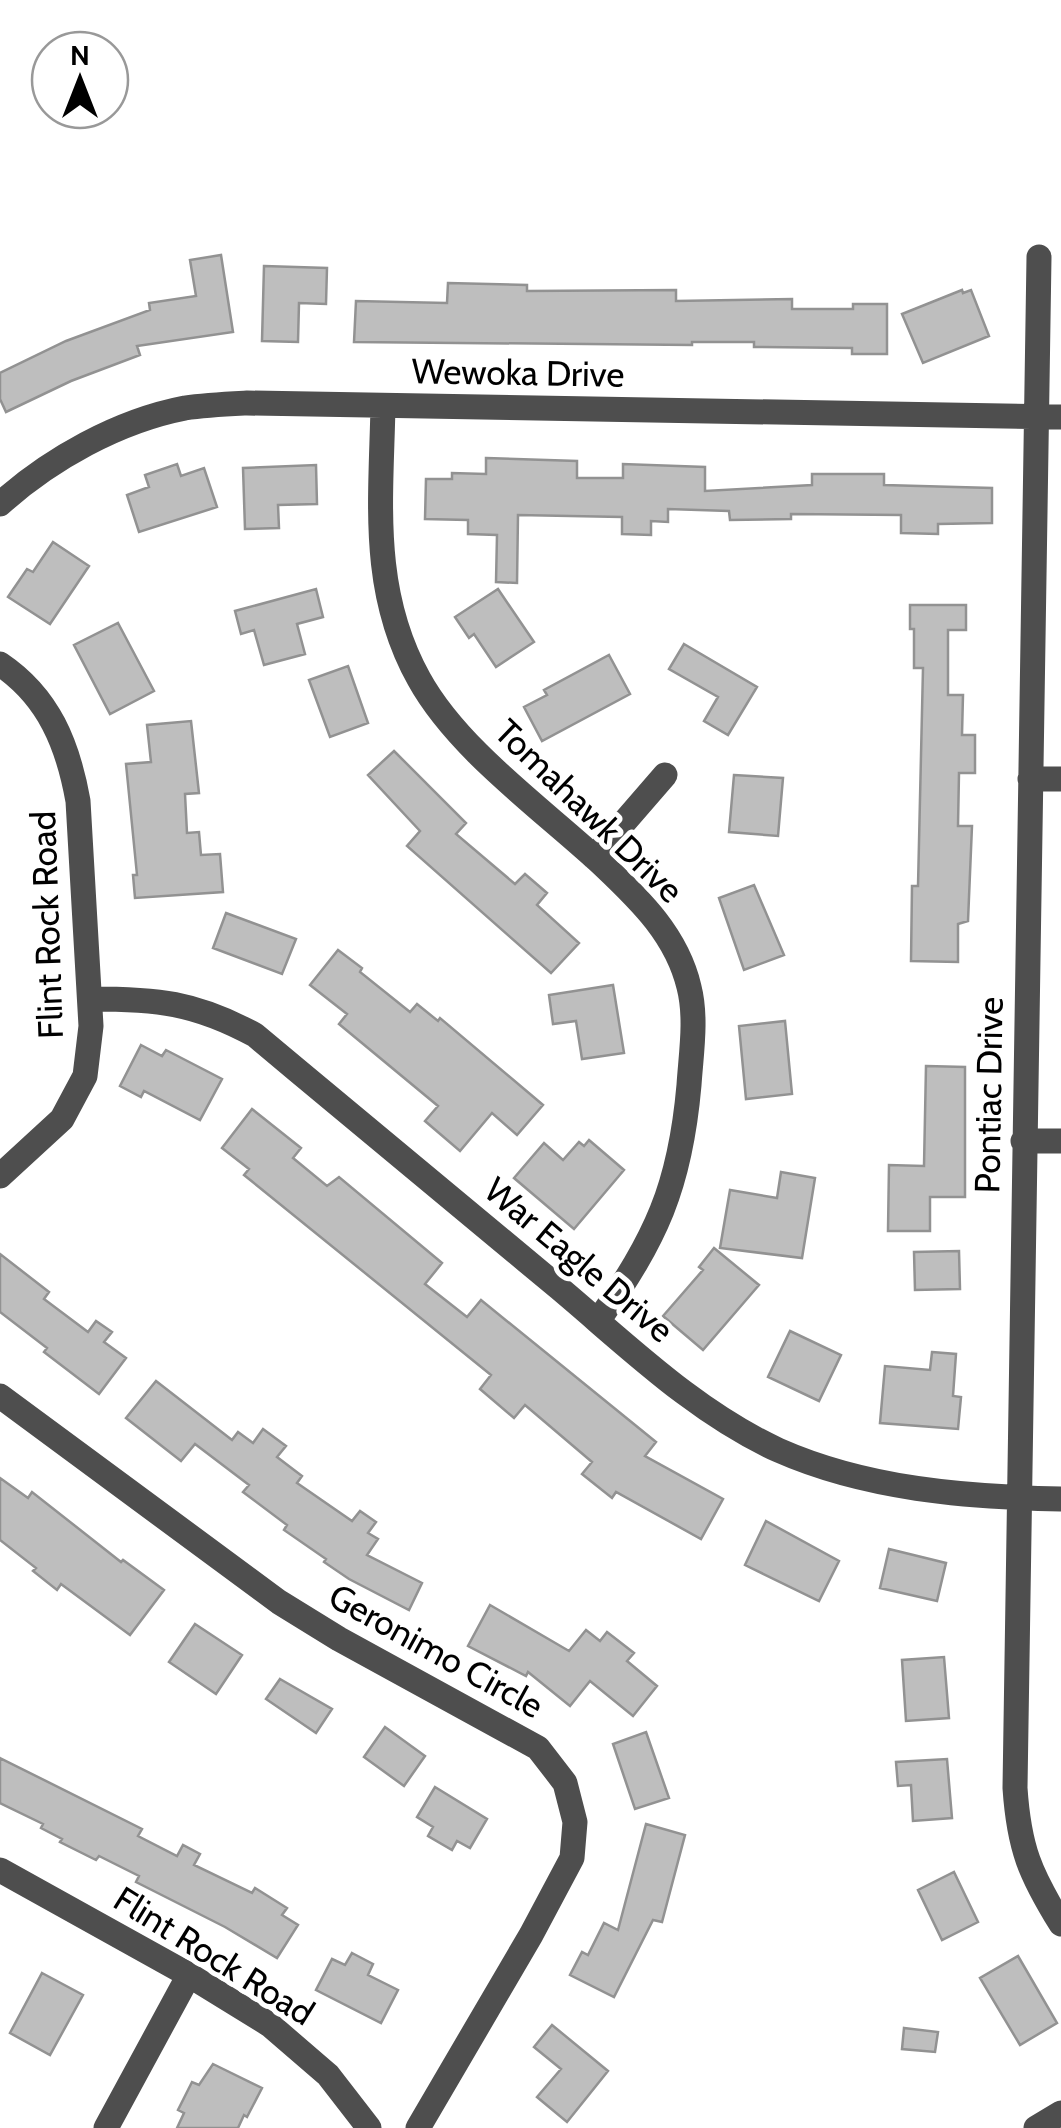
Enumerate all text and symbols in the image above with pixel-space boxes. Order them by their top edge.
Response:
north arrow [30,30,130,130]
text: N [70,38,90,72]
street label: Wewoka Drive [411,349,625,396]
street label: Tomahawk Drive [486,710,693,911]
street label: Flint Rock Road [21,810,72,1040]
street label: Pontiac Drive [965,996,1012,1194]
street label: War Eagle Drive [476,1168,683,1351]
street label: Geronimo Circle [322,1574,551,1727]
street label: Flint Rock Road [106,1877,322,2034]

